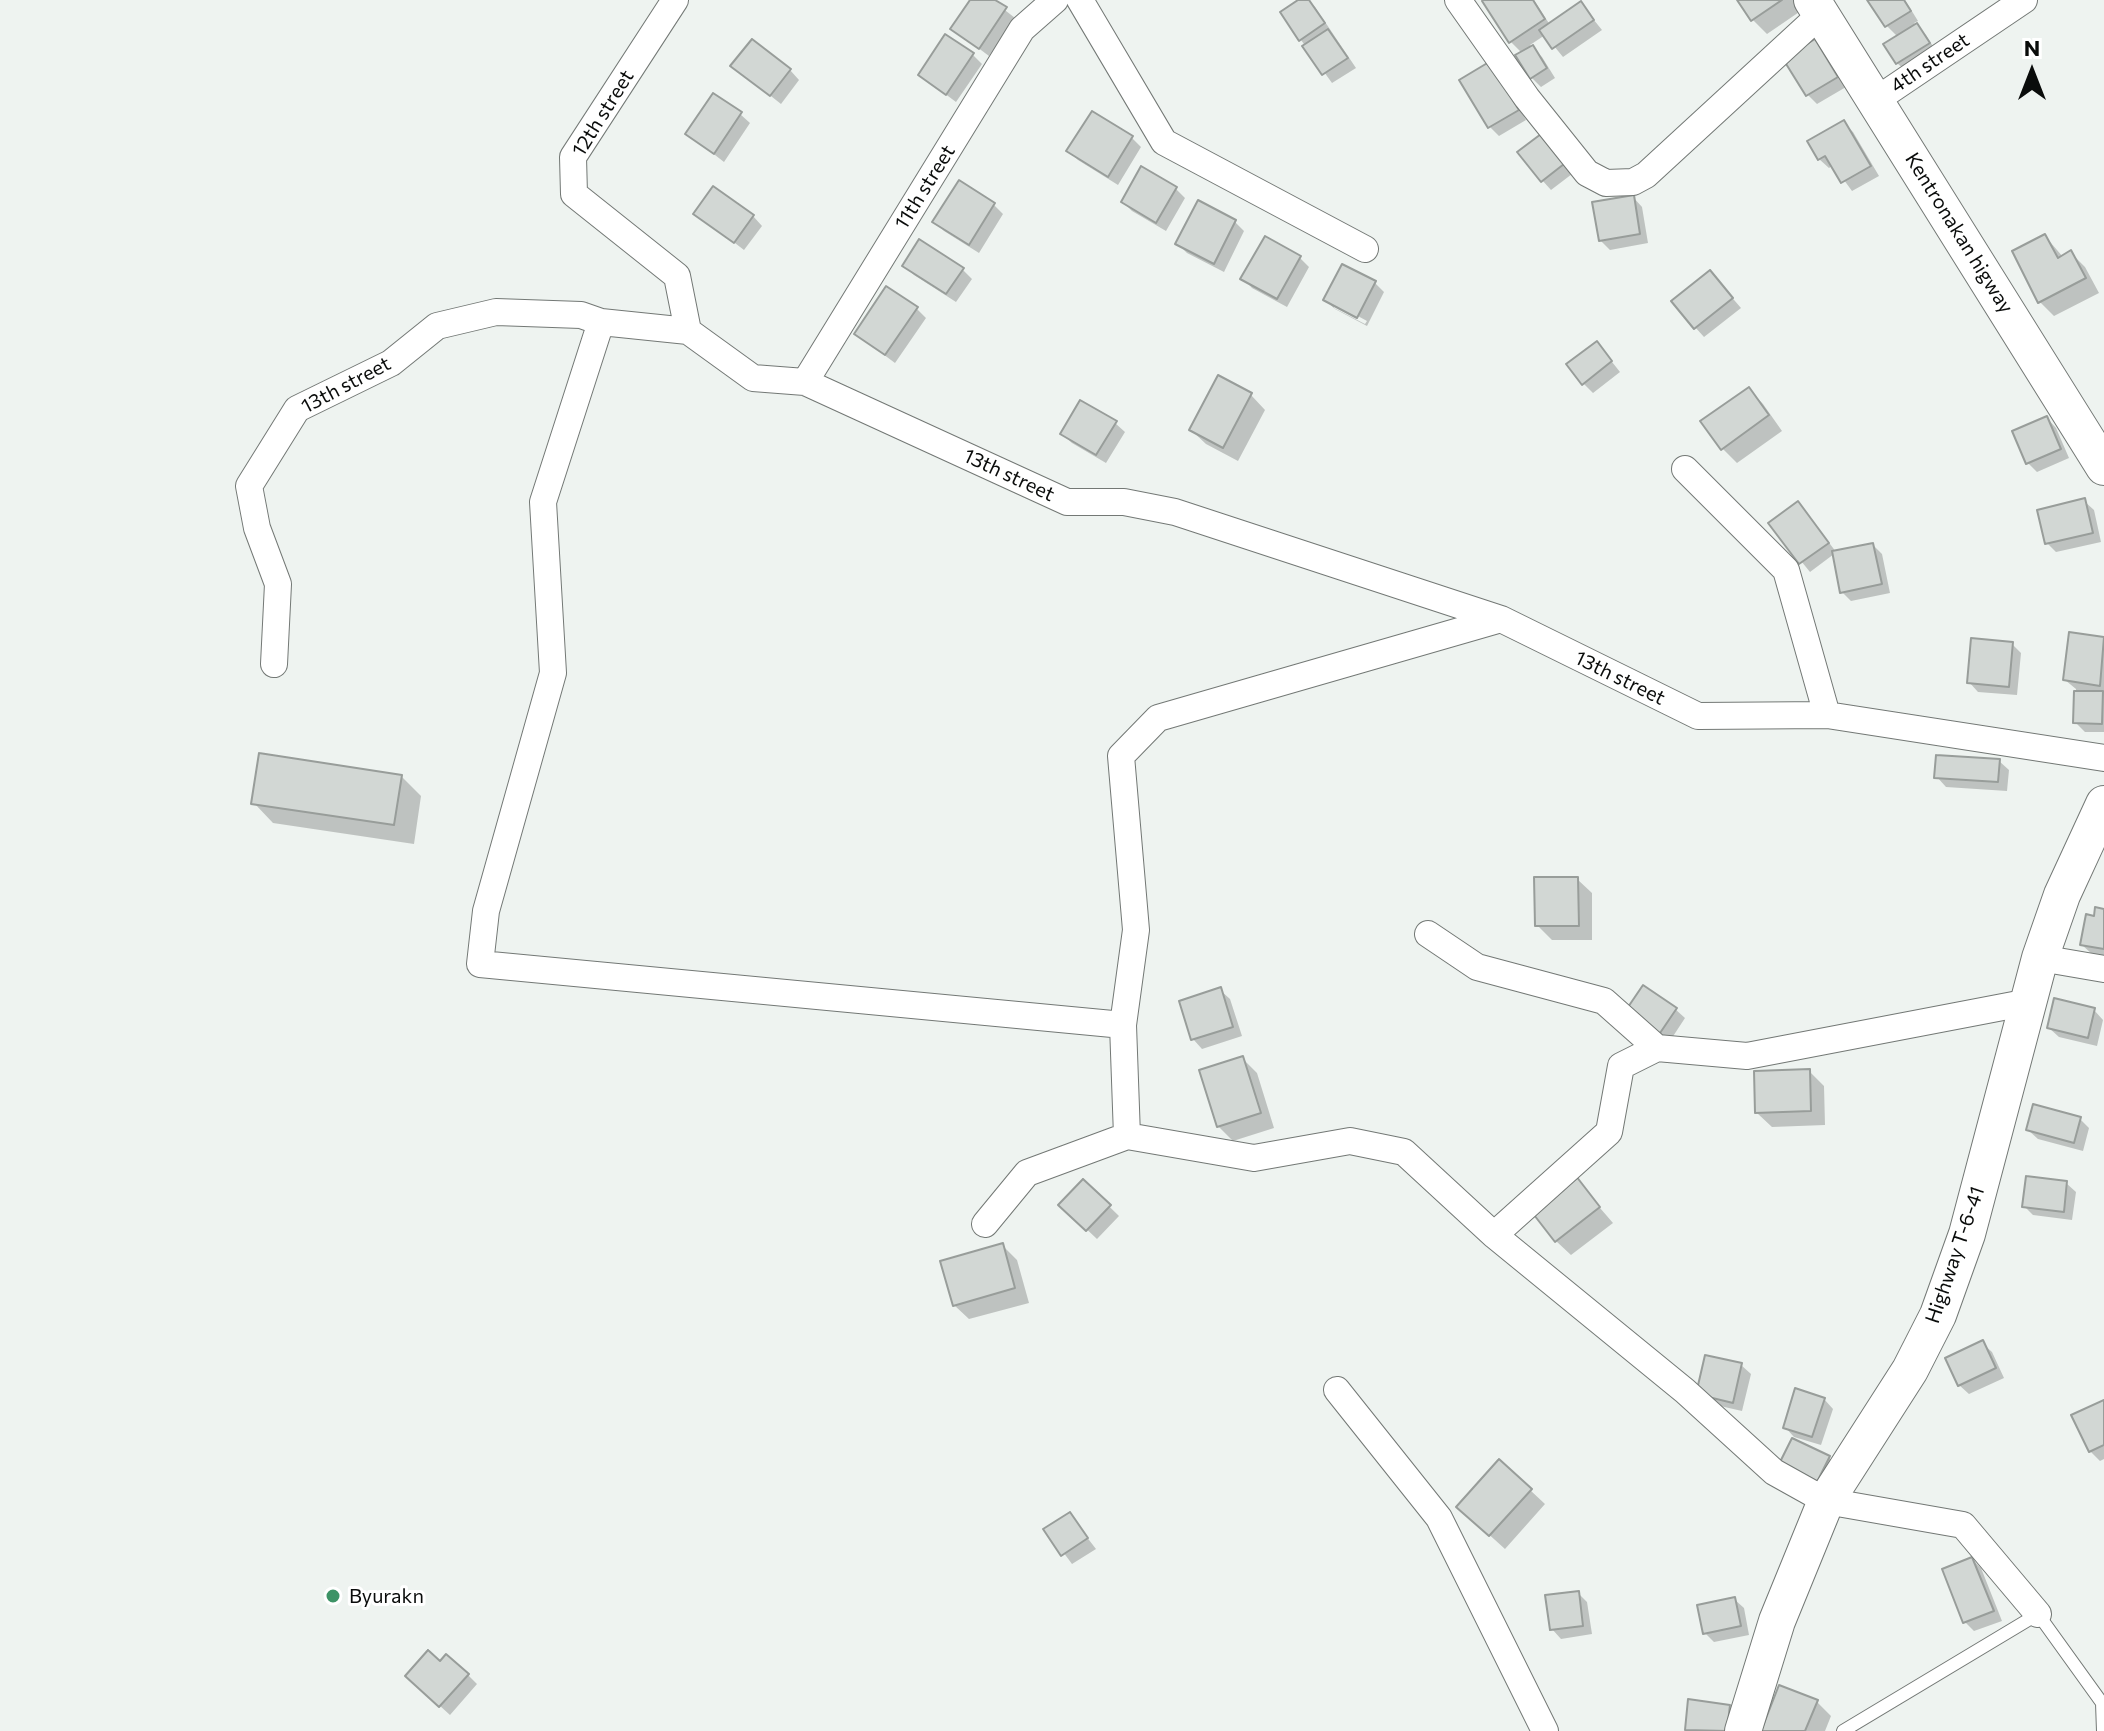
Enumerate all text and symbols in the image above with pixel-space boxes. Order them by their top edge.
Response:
street label: 4th street [1886,28,1974,98]
north arrow [1992,32,2072,112]
text: N [2024,34,2040,61]
street label: 12th street [567,65,639,161]
street label: 11th street [890,141,960,233]
street label: Kentronakan higway [1900,148,2018,318]
street label: 13th street [297,352,395,418]
street label: 13th street [960,444,1058,506]
street label: 13th street [1571,646,1669,710]
street label: Highway T-6-41 [1920,1183,1990,1327]
place label: Byurakn [349,1584,424,1608]
marker: Byurakn [324,1587,342,1605]

